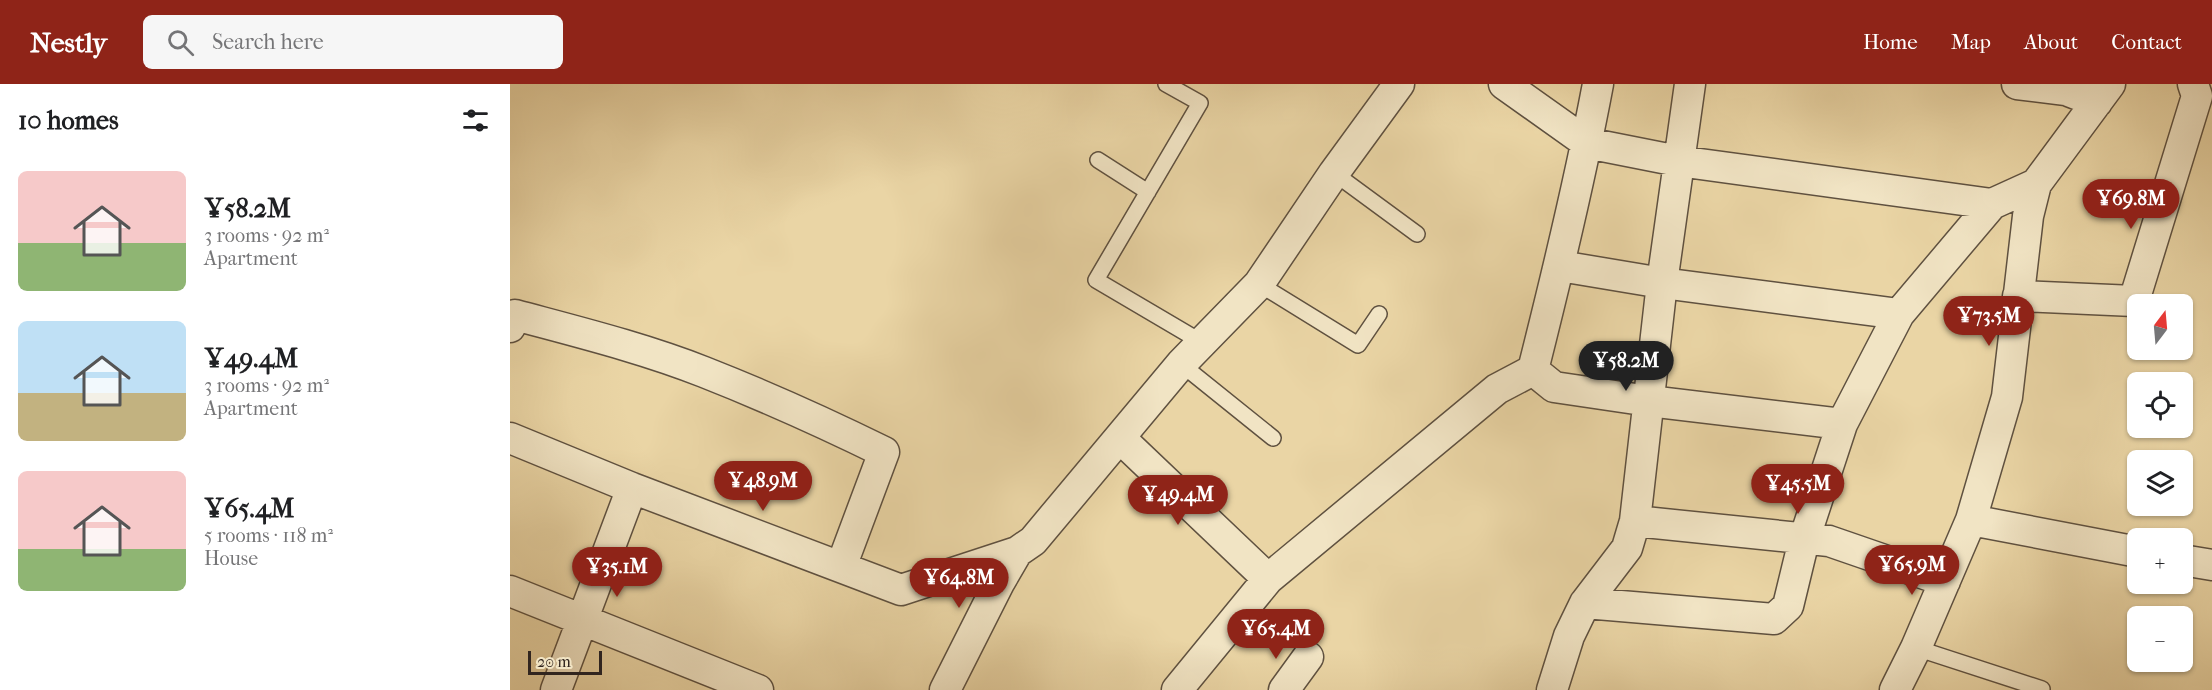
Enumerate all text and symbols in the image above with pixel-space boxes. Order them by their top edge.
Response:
search box [143,15,563,69]
text: Nestly [30,26,107,59]
icon: search [164,26,197,59]
text: Search here [212,29,324,55]
text: Home [1863,30,1918,54]
text: Map [1951,30,1991,54]
text: About [2024,30,2078,54]
text: Contact [2111,30,2182,54]
icon: filters [459,104,492,137]
text: 10 homes [18,105,119,136]
pin: ¥69.8M [2082,179,2180,230]
text: ¥69.8M [2096,187,2166,210]
text: ¥58.2M [204,193,291,224]
icon: home [66,195,138,267]
text: 3 rooms · 92 m² [204,224,329,247]
text: Apartment [204,247,298,270]
north arrow [2127,294,2193,360]
map controls [2127,294,2193,672]
pin: ¥73.5M [1940,296,2038,347]
text: ¥73.5M [1957,304,2021,327]
pin: ¥58.2M [1577,341,1675,392]
text: ¥49.4M [204,343,298,374]
icon: home [66,345,138,417]
text: ¥58.2M [1593,349,1659,372]
button: locate [2127,372,2193,438]
text: 3 rooms · 92 m² [204,374,329,397]
text: Apartment [204,397,298,420]
button: layers [2127,450,2193,516]
pin: ¥48.9M [714,461,812,512]
pin: ¥45.5M [1749,464,1847,515]
text: ¥48.9M [728,469,798,492]
text: ¥45.5M [1765,472,1831,495]
pin: ¥49.4M [1129,475,1227,526]
text: ¥49.4M [1142,483,1214,506]
text: ¥65.4M [204,493,294,524]
icon: home [66,495,138,567]
text: 5 rooms · 118 m² [204,524,333,547]
button: + [2127,528,2193,594]
pin: ¥65.9M [1863,545,1961,596]
text: House [204,547,258,570]
pin: ¥35.1M [568,547,666,598]
text: ¥65.9M [1878,553,1946,576]
text: ¥35.1M [586,555,648,578]
pin: ¥64.8M [910,558,1008,609]
text: ¥64.8M [924,566,994,589]
button: − [2127,606,2193,672]
pin: ¥65.4M [1227,609,1325,660]
text: ¥65.4M [1241,617,1311,640]
scale bar [528,648,602,676]
text: 20 m [537,652,571,671]

